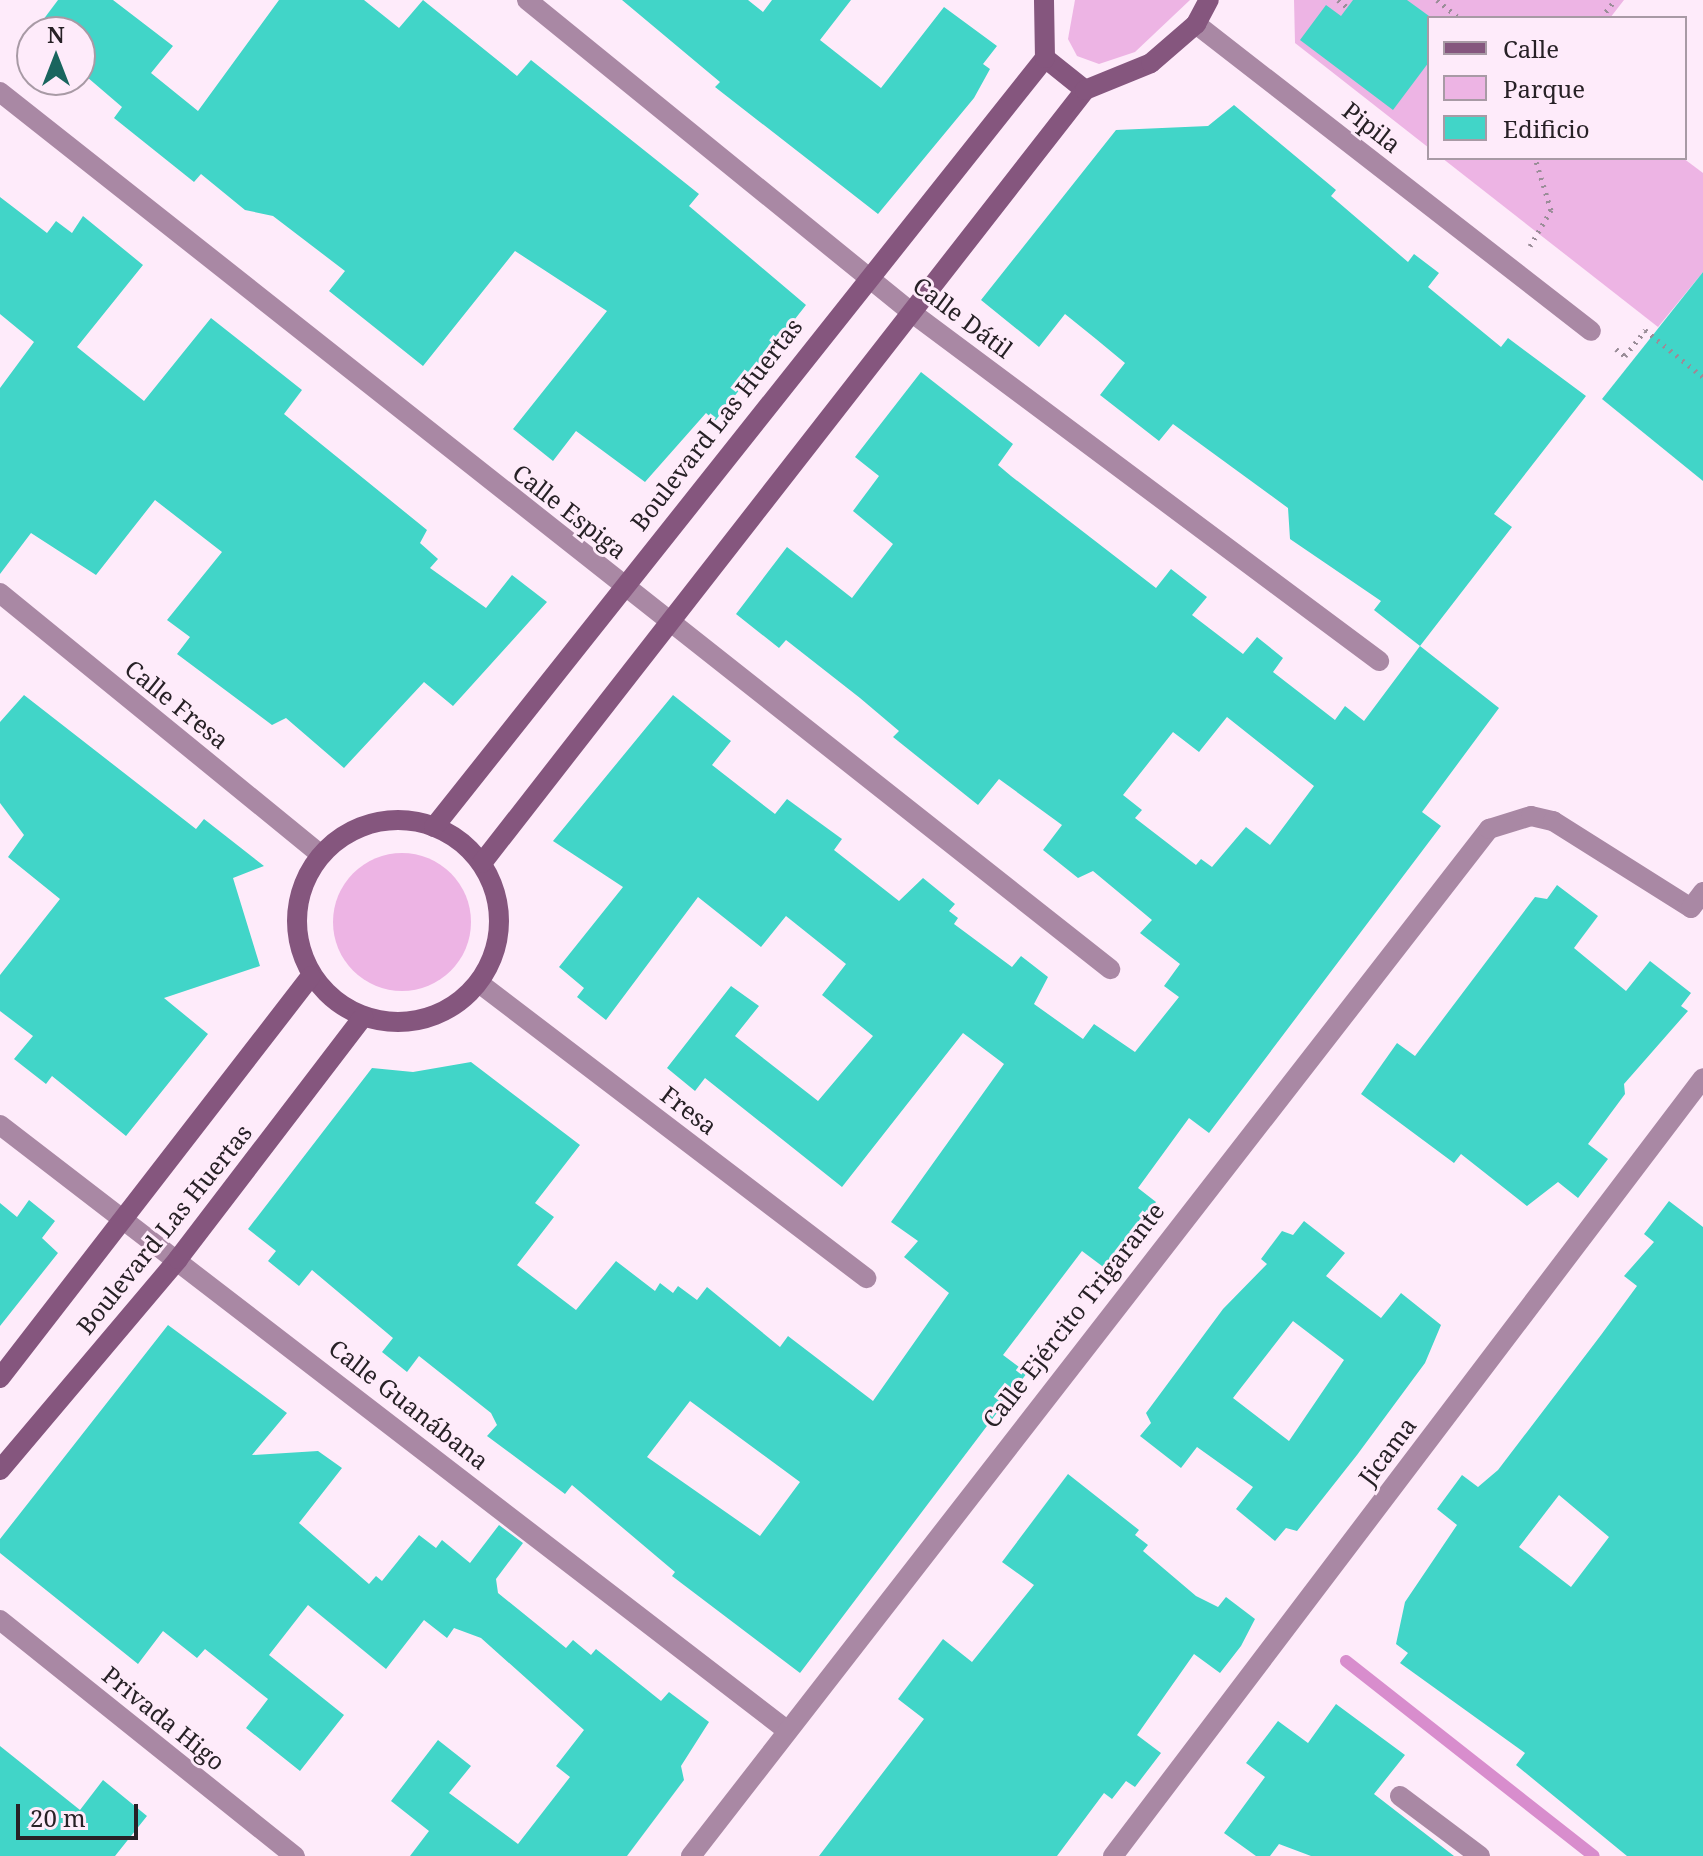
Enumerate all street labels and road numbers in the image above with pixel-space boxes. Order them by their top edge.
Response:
street label: Pipila [1337,95,1407,159]
street label: Calle Dátil [908,270,1018,364]
street label: Boulevard Las Huertas [624,312,808,536]
street label: Calle Espiga [507,458,633,564]
street label: Calle Fresa [119,654,235,754]
street label: Fresa [655,1080,723,1140]
street label: Boulevard Las Huertas [71,1118,257,1340]
street label: Calle Ejército Trigarante [976,1197,1170,1433]
street label: Calle Guanábana [324,1333,494,1475]
street label: Jicama [1352,1411,1422,1491]
street label: Privada Higo [97,1660,231,1776]

